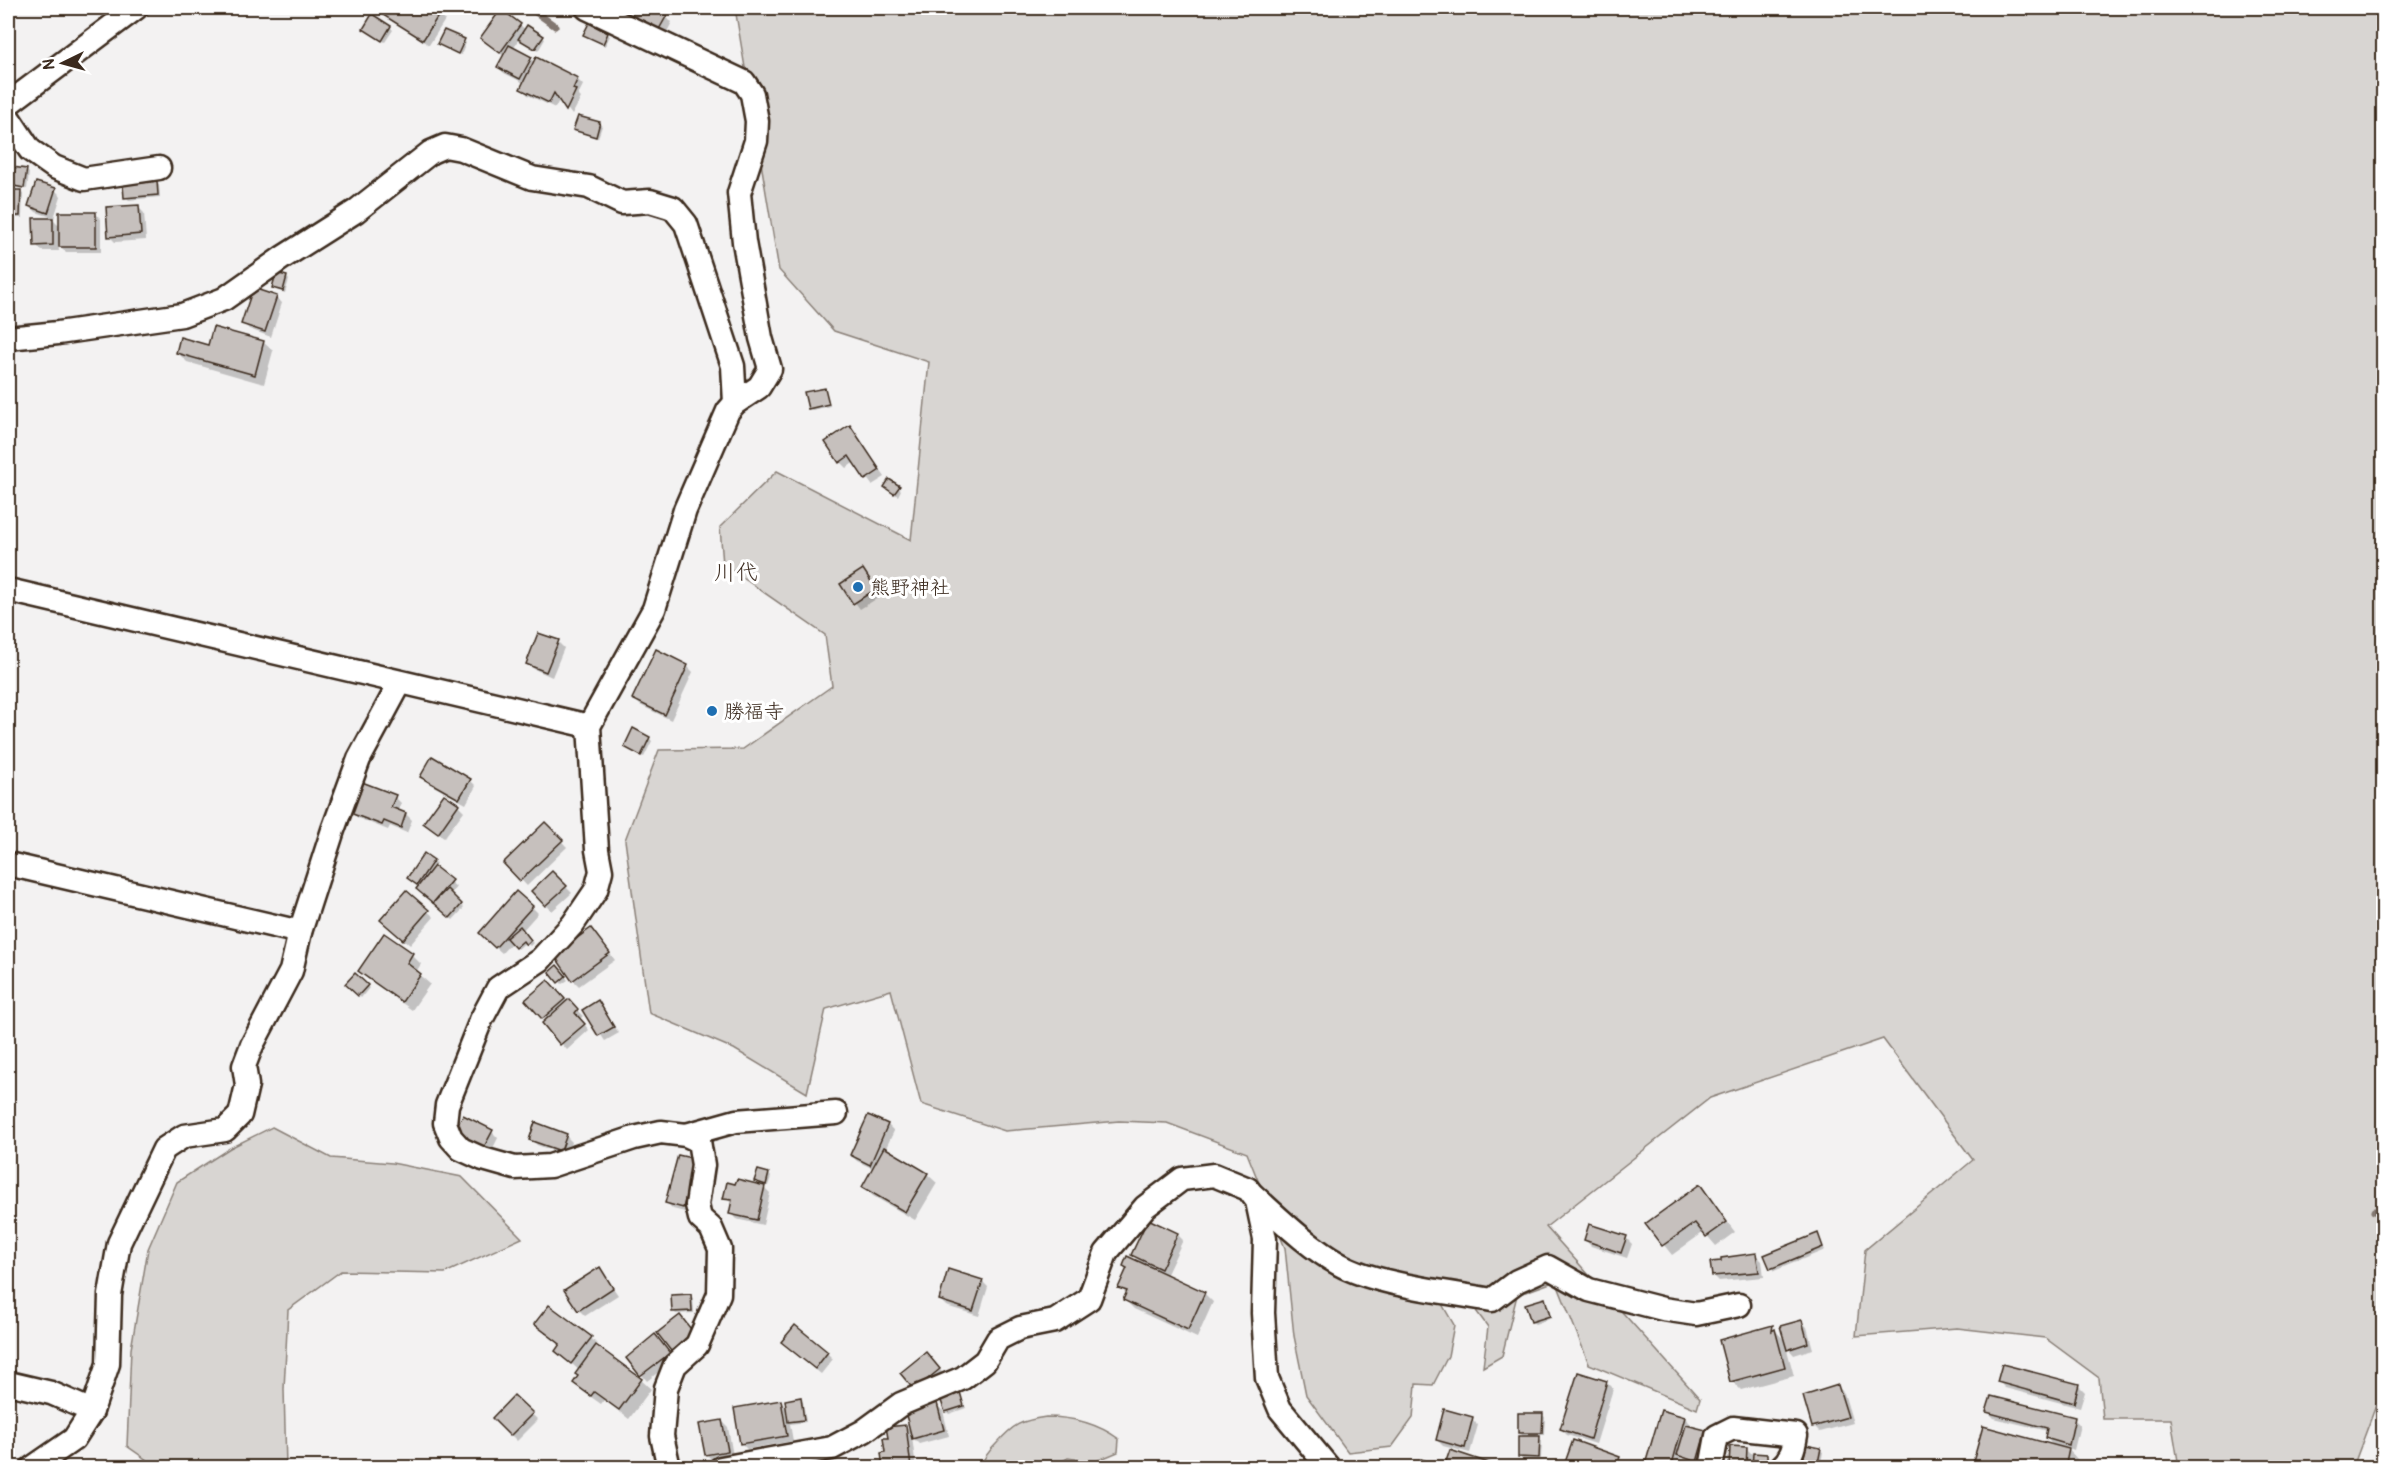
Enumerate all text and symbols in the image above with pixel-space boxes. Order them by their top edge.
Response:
north arrow [33,33,93,93]
text: N [39,58,59,70]
district label: 川代 [714,559,758,587]
place label: 熊野神社 [870,575,950,600]
marker: 熊野神社 [851,580,865,594]
place label: 勝福寺 [724,699,784,724]
marker: 勝福寺 [705,704,719,718]

